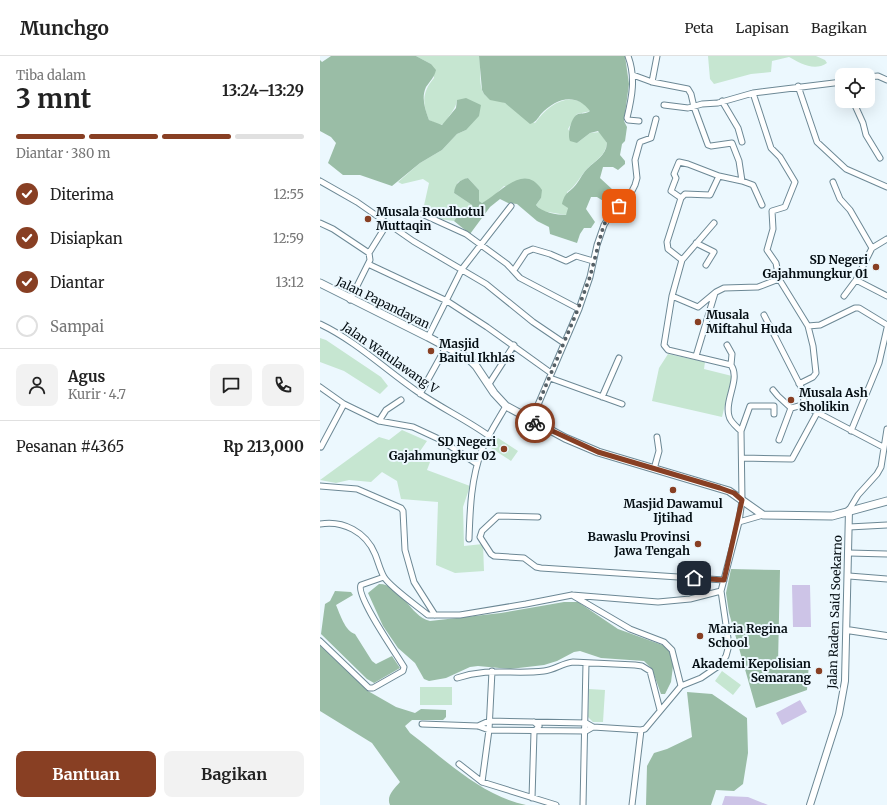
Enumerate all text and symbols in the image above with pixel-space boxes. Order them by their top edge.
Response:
text: Munchgo [20,16,109,40]
text: Peta [684,19,714,37]
text: Lapisan [736,19,789,37]
text: Bagikan [811,19,867,37]
text: Tiba dalam [16,67,86,84]
map controls [835,68,875,108]
button: locate [835,68,875,108]
text: 13:24–13:29 [222,81,304,100]
text: 3 mnt [16,82,91,115]
text: Diantar · 380 m [16,145,110,162]
icon: check [16,183,38,205]
text: Diterima [50,185,114,204]
text: 12:55 [274,186,304,203]
pin [602,189,636,223]
icon: bag [608,195,630,217]
place label: Musala Roudhotul Muttaqin [376,204,485,233]
marker: Musala Roudhotul Muttaqin [363,214,373,224]
icon: check [16,227,38,249]
text: Disiapkan [50,229,123,248]
text: 12:59 [273,230,304,247]
place label: SD Negeri Gajahmungkur 01 [762,252,868,281]
marker: SD Negeri Gajahmungkur 01 [871,262,881,272]
icon: check [16,271,38,293]
text: Diantar [50,273,105,292]
street label: Jalan Papandayan [333,273,432,332]
text: 13:12 [276,274,304,291]
place label: Musala Miftahul Huda [706,307,793,336]
text: Sampai [50,317,104,336]
marker: Musala Miftahul Huda [693,317,703,327]
street label: Jalan Watulawang V [338,318,442,397]
place label: Masjid Baitul Ikhlas [439,336,515,365]
marker: Masjid Baitul Ikhlas [426,346,436,356]
button: person [16,364,58,406]
button: chat [210,364,252,406]
button: phone [262,364,304,406]
text: Agus [68,367,105,386]
place label: Musala Ash Sholikin [799,385,868,414]
text: Kurir · 4.7 [68,386,126,403]
marker: Musala Ash Sholikin [786,395,796,405]
courier [515,403,555,443]
icon: bike [524,412,546,434]
place label: SD Negeri Gajahmungkur 02 [389,434,496,463]
text: Pesanan #4365 [16,437,124,456]
text: Rp 213,000 [223,437,304,456]
marker: SD Negeri Gajahmungkur 02 [499,444,509,454]
marker: Masjid Dawamul Ijtihad [668,485,678,495]
place label: Masjid Dawamul Ijtihad [623,496,723,525]
place label: Bawaslu Provinsi Jawa Tengah [588,529,690,558]
street label: Jalan Raden Said Soekarno [824,535,845,690]
marker: Bawaslu Provinsi Jawa Tengah [693,539,703,549]
pin [677,561,711,595]
icon: home [683,567,705,589]
place label: Maria Regina School [708,621,788,650]
marker: Maria Regina School [695,631,705,641]
place label: Akademi Kepolisian Semarang [691,656,811,685]
marker: Akademi Kepolisian Semarang [814,666,824,676]
button: Bantuan [16,751,156,797]
button: Bagikan [164,751,304,797]

